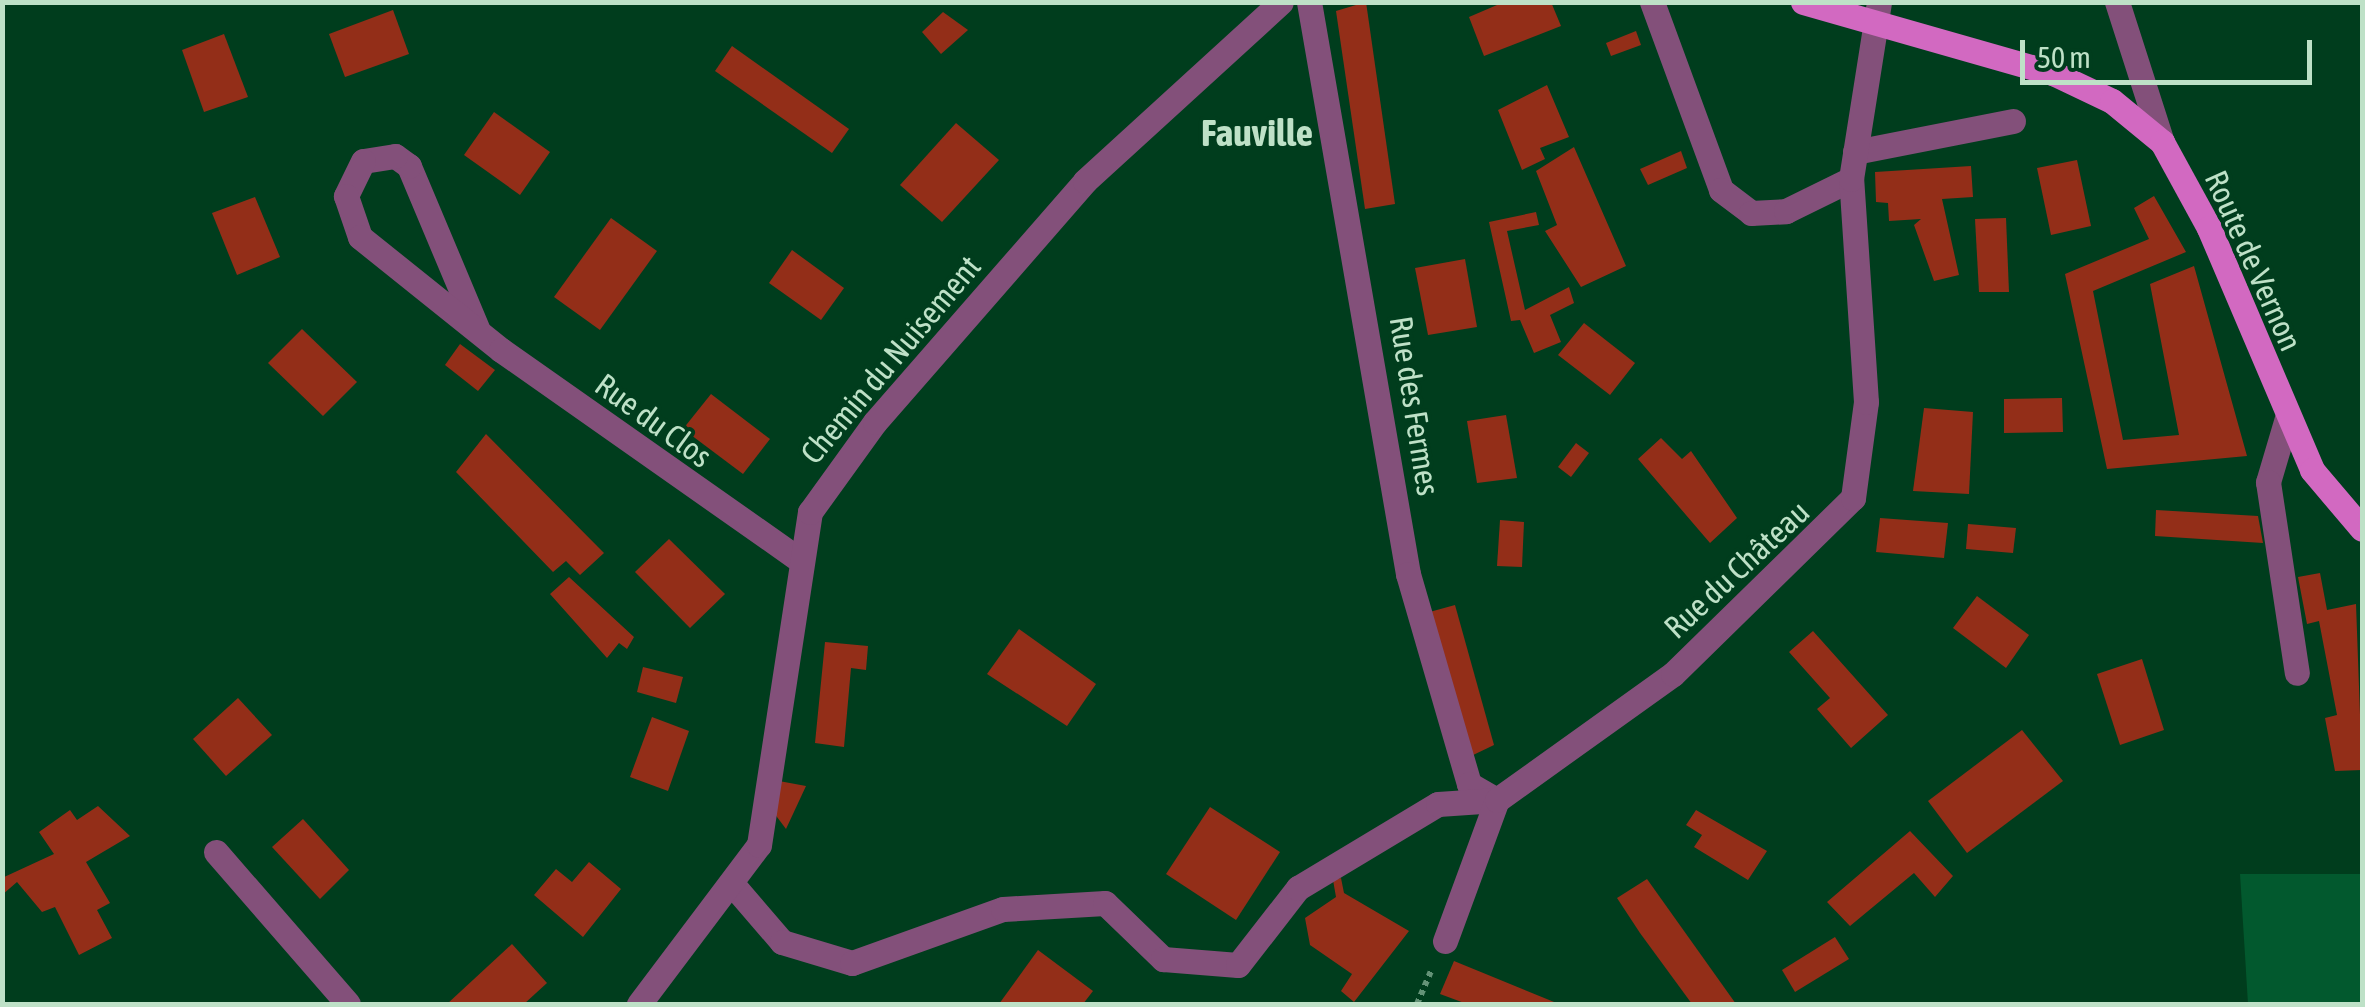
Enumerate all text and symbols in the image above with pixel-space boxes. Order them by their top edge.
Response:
scale bar [2025,20,2318,82]
text: 50 m [2037,40,2091,74]
district label: Fauville [1201,110,1313,156]
street label: Route de Vernon [2196,165,2310,357]
street label: Chemin du Nuisement [793,248,989,472]
street label: Rue des Fermes [1381,314,1447,498]
street label: Rue du Clos [587,366,719,476]
street label: Rue du Château [1657,493,1817,647]

